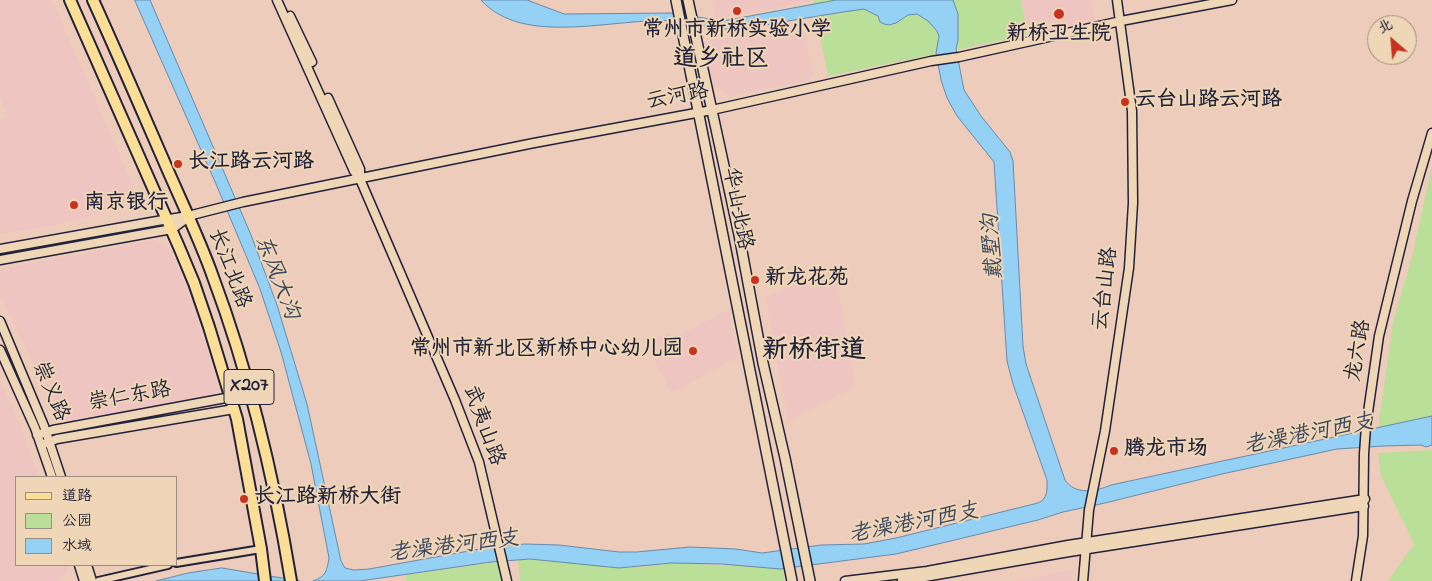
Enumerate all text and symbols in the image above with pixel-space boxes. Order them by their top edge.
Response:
marker: 常州市新桥实验小学 [731,5,743,17]
marker: 新桥卫生院 [1052,7,1066,21]
north arrow [1367,15,1417,65]
text: 北 [1374,15,1396,40]
place label: 常州市新桥实验小学 [643,19,831,45]
place label: 新桥卫生院 [1007,23,1111,49]
district label: 道乡社区 [673,47,769,75]
street label: 云河路 [645,80,711,116]
place label: 云台山路云河路 [1135,89,1282,115]
marker: 云台山路云河路 [1119,96,1131,108]
place label: 长江路云河路 [188,151,314,177]
marker: 长江路云河路 [172,158,184,170]
street label: 华山北路 [716,165,756,253]
place label: 南京银行 [84,192,168,218]
marker: 南京银行 [68,199,80,211]
water label: 戴墅沟 [980,213,1010,281]
street label: 长江北路 [201,225,255,313]
water label: 东风大沟 [247,232,303,324]
street label: 云台山路 [1089,246,1125,332]
place label: 新龙花苑 [765,267,849,293]
marker: 新龙花苑 [749,274,761,286]
street label: 龙六路 [1342,318,1378,384]
district label: 新桥街道 [762,337,866,369]
place label: 常州市新北区新桥中心幼儿园 [410,338,683,364]
marker: 常州市新北区新桥中心幼儿园 [687,345,699,357]
street label: 崇义路 [25,358,73,426]
road number: X207 [224,370,274,404]
street label: 崇仁东路 [86,378,174,418]
street label: 武夷山路 [456,382,508,470]
water label: 老澡港河西支 [1242,410,1376,462]
place label: 腾龙市场 [1124,438,1208,464]
marker: 腾龙市场 [1108,445,1120,457]
legend [15,476,178,566]
text: 道路 [62,485,92,507]
place label: 长江路新桥大街 [254,486,401,512]
marker: 长江路新桥大街 [238,493,250,505]
water label: 老澡港河西支 [847,499,981,551]
text: 公园 [62,510,92,532]
water label: 老澡港河西支 [387,527,521,569]
text: 水域 [62,535,92,557]

